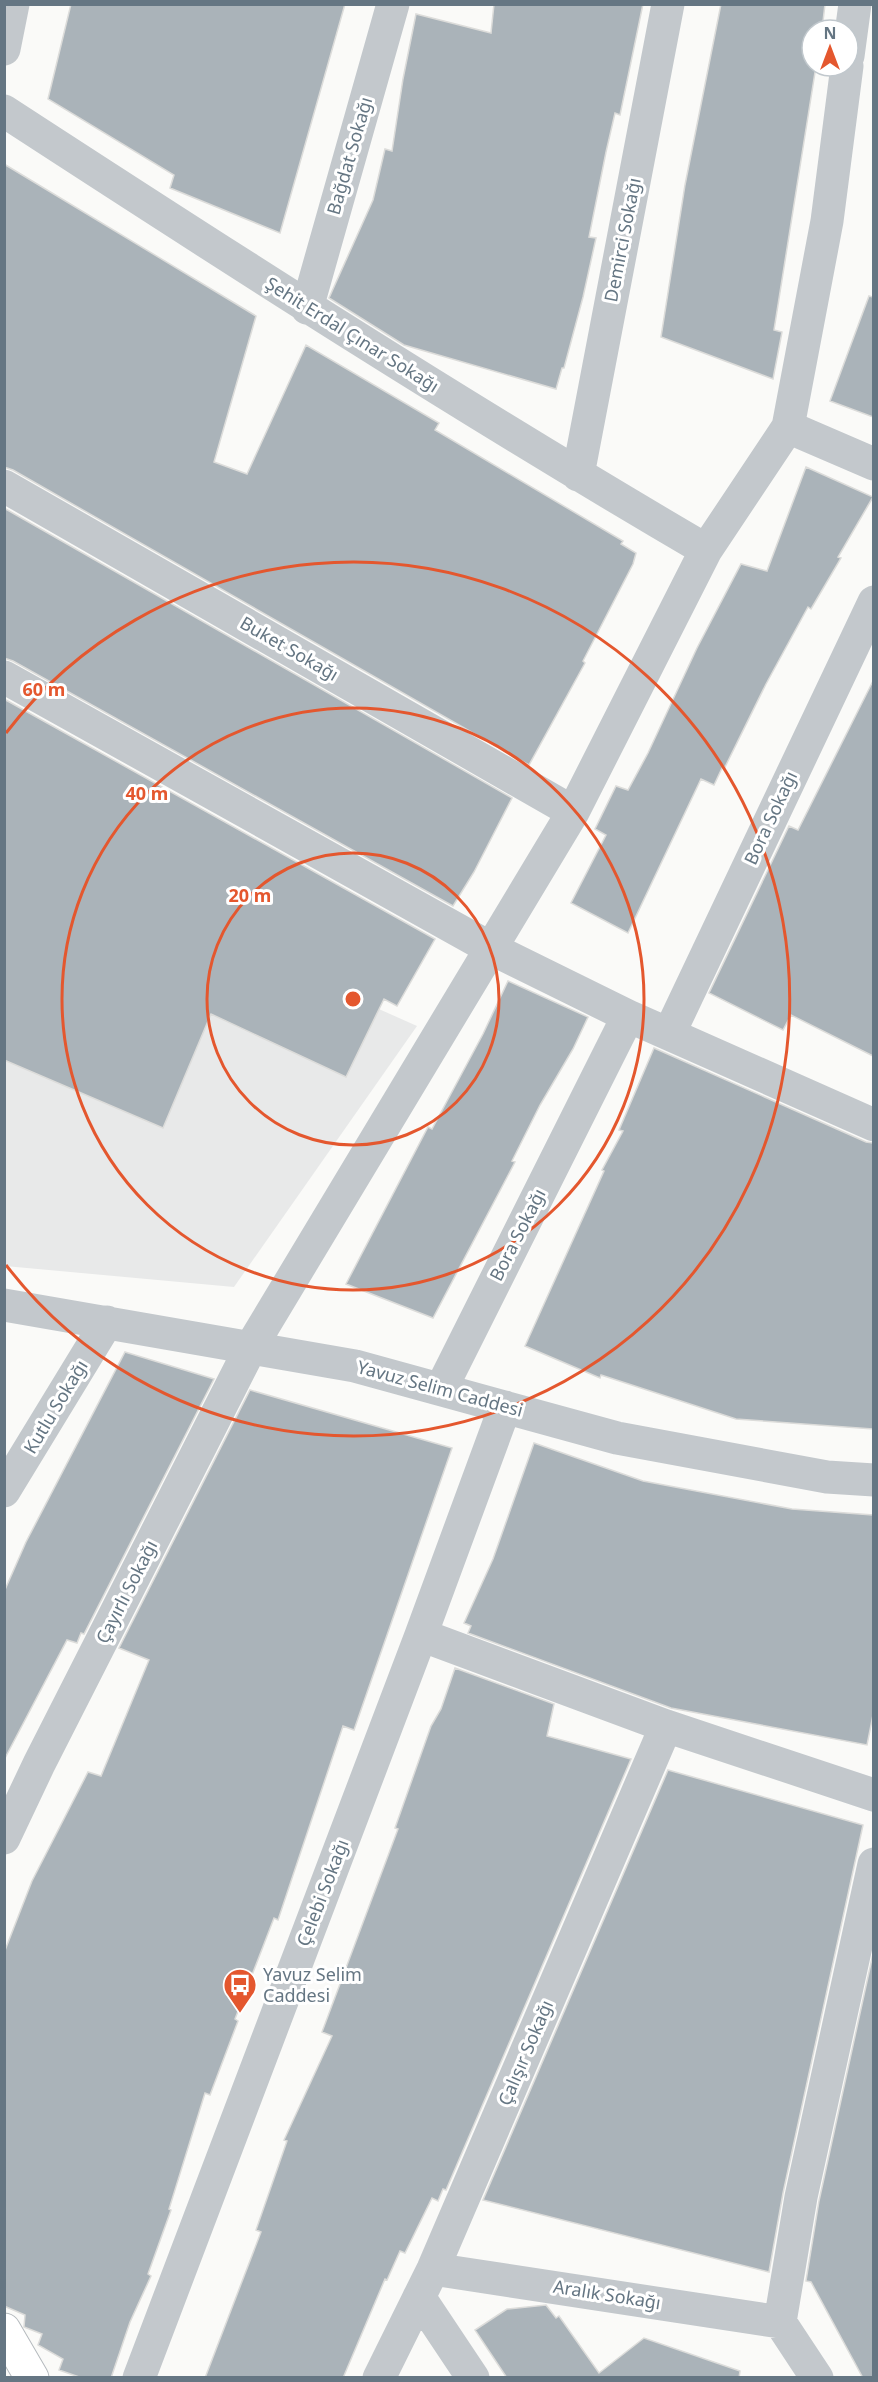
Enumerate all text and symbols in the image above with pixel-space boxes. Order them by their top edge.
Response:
north arrow [800,18,860,78]
text: N [823,22,837,44]
street label: Bağdat Sokağı [321,94,377,217]
street label: Demirci Sokağı [598,176,646,304]
street label: Şehit Erdal Çınar Sokağı [261,271,444,397]
street label: Buket Sokağı [236,610,343,686]
text: 60 m [23,677,65,701]
street label: Bora Sokağı [738,767,802,868]
text: 40 m [126,781,168,805]
text: 20 m [229,883,271,907]
centre of rings [343,989,363,1009]
street label: Bora Sokağı [484,1184,551,1285]
street label: Yavuz Selim Caddesi [355,1354,526,1422]
street label: Kutlu Sokağı [18,1355,93,1458]
street label: Çayırlı Sokağı [90,1536,162,1647]
street label: Çelebi Sokağı [291,1836,354,1950]
place label: Yavuz Selim Caddesi [263,1962,362,2007]
bus stop icon: Yavuz Selim Caddesi [222,1967,258,2014]
street label: Çalışır Sokağı [492,1996,558,2109]
street label: Aralık Sokağı [552,2274,663,2314]

